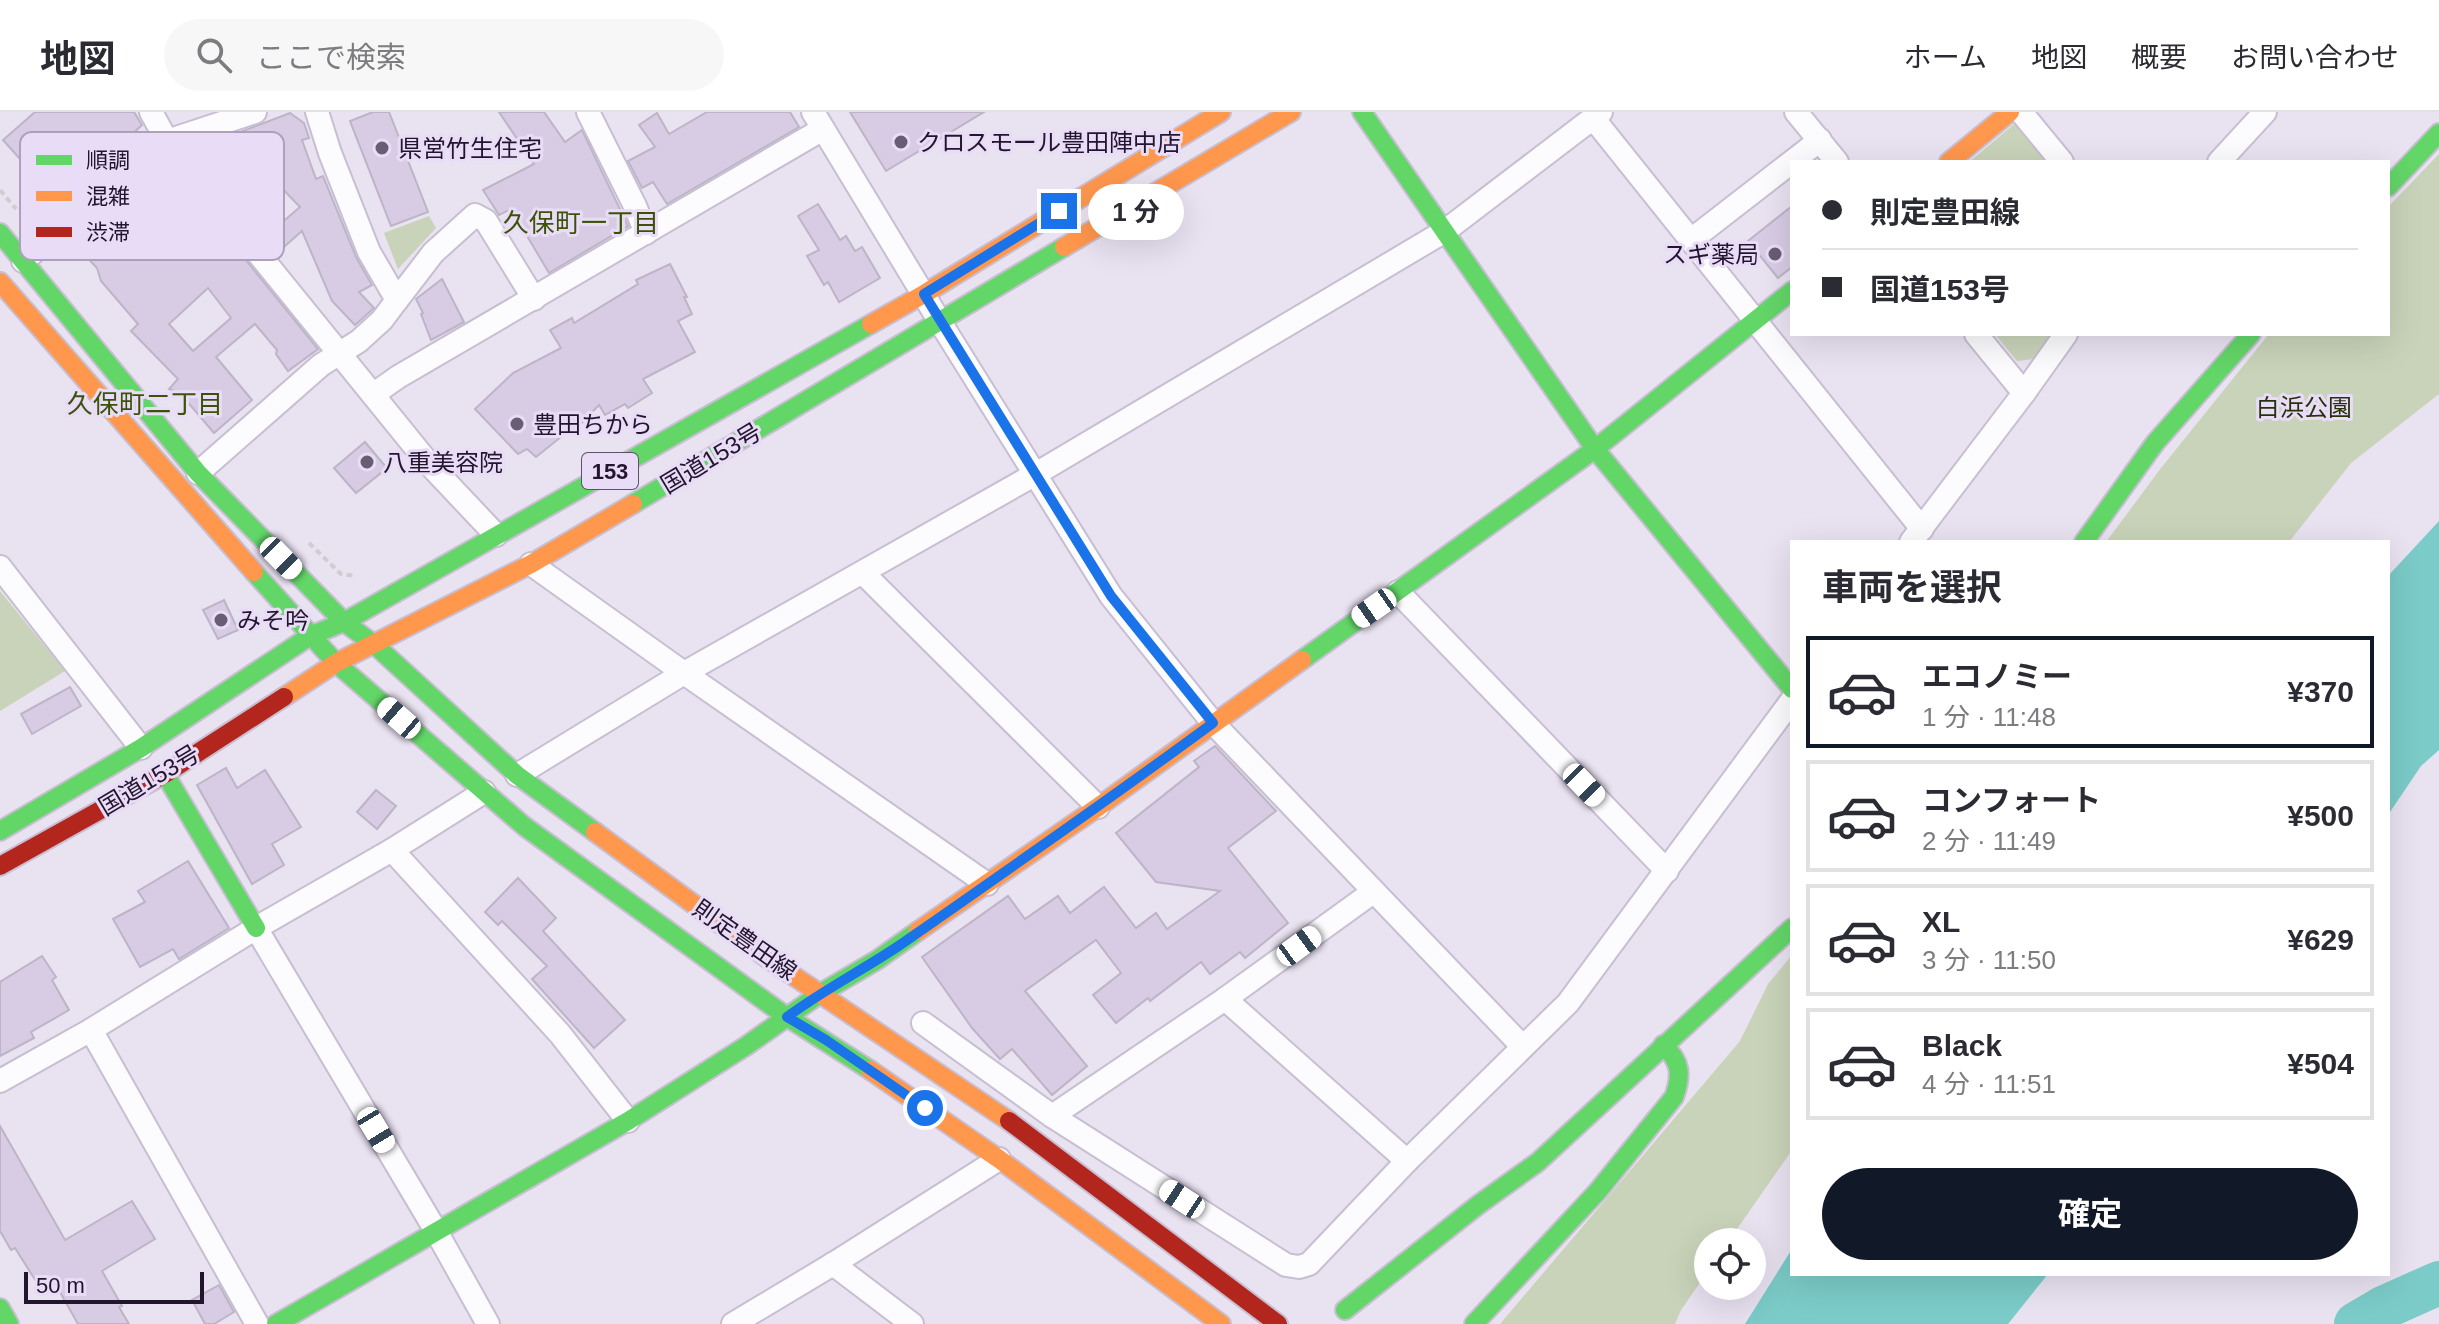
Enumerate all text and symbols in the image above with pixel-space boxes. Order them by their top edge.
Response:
search box [164,19,724,91]
icon: search [192,33,236,77]
text: 地図 [40,38,116,80]
text: ここで検索 [256,41,406,74]
text: ホーム [1904,42,1987,73]
text: 地図 [2031,42,2087,73]
text: 概要 [2131,42,2187,73]
text: お問い合わせ [2231,42,2399,73]
place label: クロスモール豊田陣中店 [917,129,1181,156]
legend [20,132,284,260]
marker: クロスモール豊田陣中店 [892,133,910,151]
place label: 県営竹生住宅 [398,135,542,162]
marker: 県営竹生住宅 [373,139,391,157]
text: 順調 [86,148,130,173]
callout: 1 分 [1087,183,1183,239]
text: 混雑 [86,184,130,209]
route end [1041,193,1077,229]
text: 則定豊田線 [1870,196,2020,229]
text: 1 分 [1112,197,1160,227]
district label: 久保町一丁目 [503,208,659,238]
text: 渋滞 [86,220,130,245]
place label: スギ薬局 [1663,241,1759,268]
marker: スギ薬局 [1766,245,1784,263]
text: 国道153号 [1870,273,2010,306]
district label: 久保町二丁目 [67,389,223,419]
park label: 白浜公園 [2256,394,2352,421]
place label: 豊田ちから [533,411,653,438]
marker: 豊田ちから [508,415,526,433]
street label: 国道153号 [656,418,766,498]
place label: 八重美容院 [383,449,503,476]
marker: 八重美容院 [358,453,376,471]
road number: 153 [582,453,638,489]
car [256,533,306,583]
text: 車両を選択 [1822,567,2002,608]
car [1347,584,1401,632]
place label: みそ吟 [237,607,309,634]
marker: みそ吟 [212,611,230,629]
icon: car [1826,656,1898,728]
text: エコノミー [1922,660,2072,693]
text: ¥370 [2287,675,2354,708]
car [373,693,425,743]
text: 1 分 · 11:48 [1922,702,2056,732]
street label: 国道153号 [94,740,204,820]
car [1559,759,1609,811]
icon: car [1826,780,1898,852]
text: コンフォート [1922,784,2101,817]
text: ¥500 [2287,799,2354,832]
text: 2 分 · 11:49 [1922,826,2056,856]
street label: 則定豊田線 [688,895,802,985]
icon: car [1826,904,1898,976]
text: XL [1922,905,1960,938]
car [1273,922,1325,970]
text: ¥629 [2287,923,2354,956]
text: 3 分 · 11:50 [1922,945,2056,975]
icon: car [1826,1028,1898,1100]
text: Black [1922,1029,2002,1062]
text: ¥504 [2287,1047,2354,1080]
text: 4 分 · 11:51 [1922,1069,2056,1099]
route start [907,1090,943,1126]
car [353,1103,399,1157]
button: 確定 [1822,1168,2358,1260]
car [1155,1176,1209,1222]
map controls [1694,1228,1766,1300]
button: locate [1694,1228,1766,1300]
scale bar [24,1268,204,1304]
text: 50 m [36,1273,85,1298]

